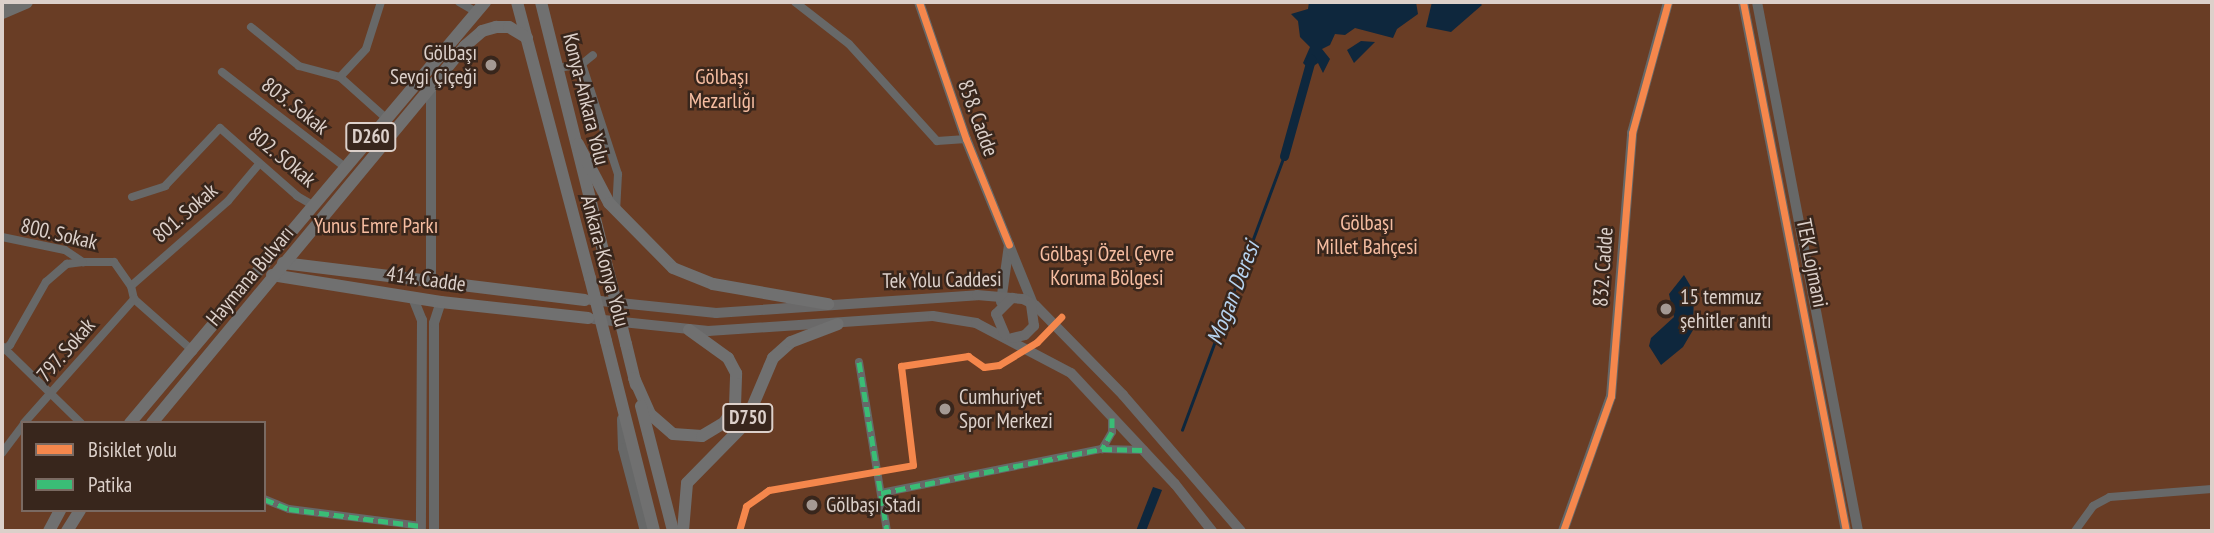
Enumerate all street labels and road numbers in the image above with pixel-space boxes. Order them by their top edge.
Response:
street label: Konya-Ankara Yolu [557,30,615,168]
street label: 803. Sokak [256,72,334,140]
street label: 858. Cadde [952,76,1004,160]
street label: 802. SOkak [243,121,321,193]
road number: D260 [345,122,397,153]
street label: 801. Sokak [147,177,223,249]
street label: Ankara-Konya Yolu [575,192,635,330]
street label: 800. Sokak [18,213,100,255]
street label: TEK Lojmani [1791,216,1833,310]
street label: Haymana Bulvarı [201,221,299,331]
street label: 832. Cadde [1588,226,1618,308]
street label: 414. Cadde [384,261,468,297]
street label: Tek Yolu Caddesi [882,266,1002,294]
street label: 797. Sokak [31,313,101,387]
road number: D750 [722,402,774,434]

